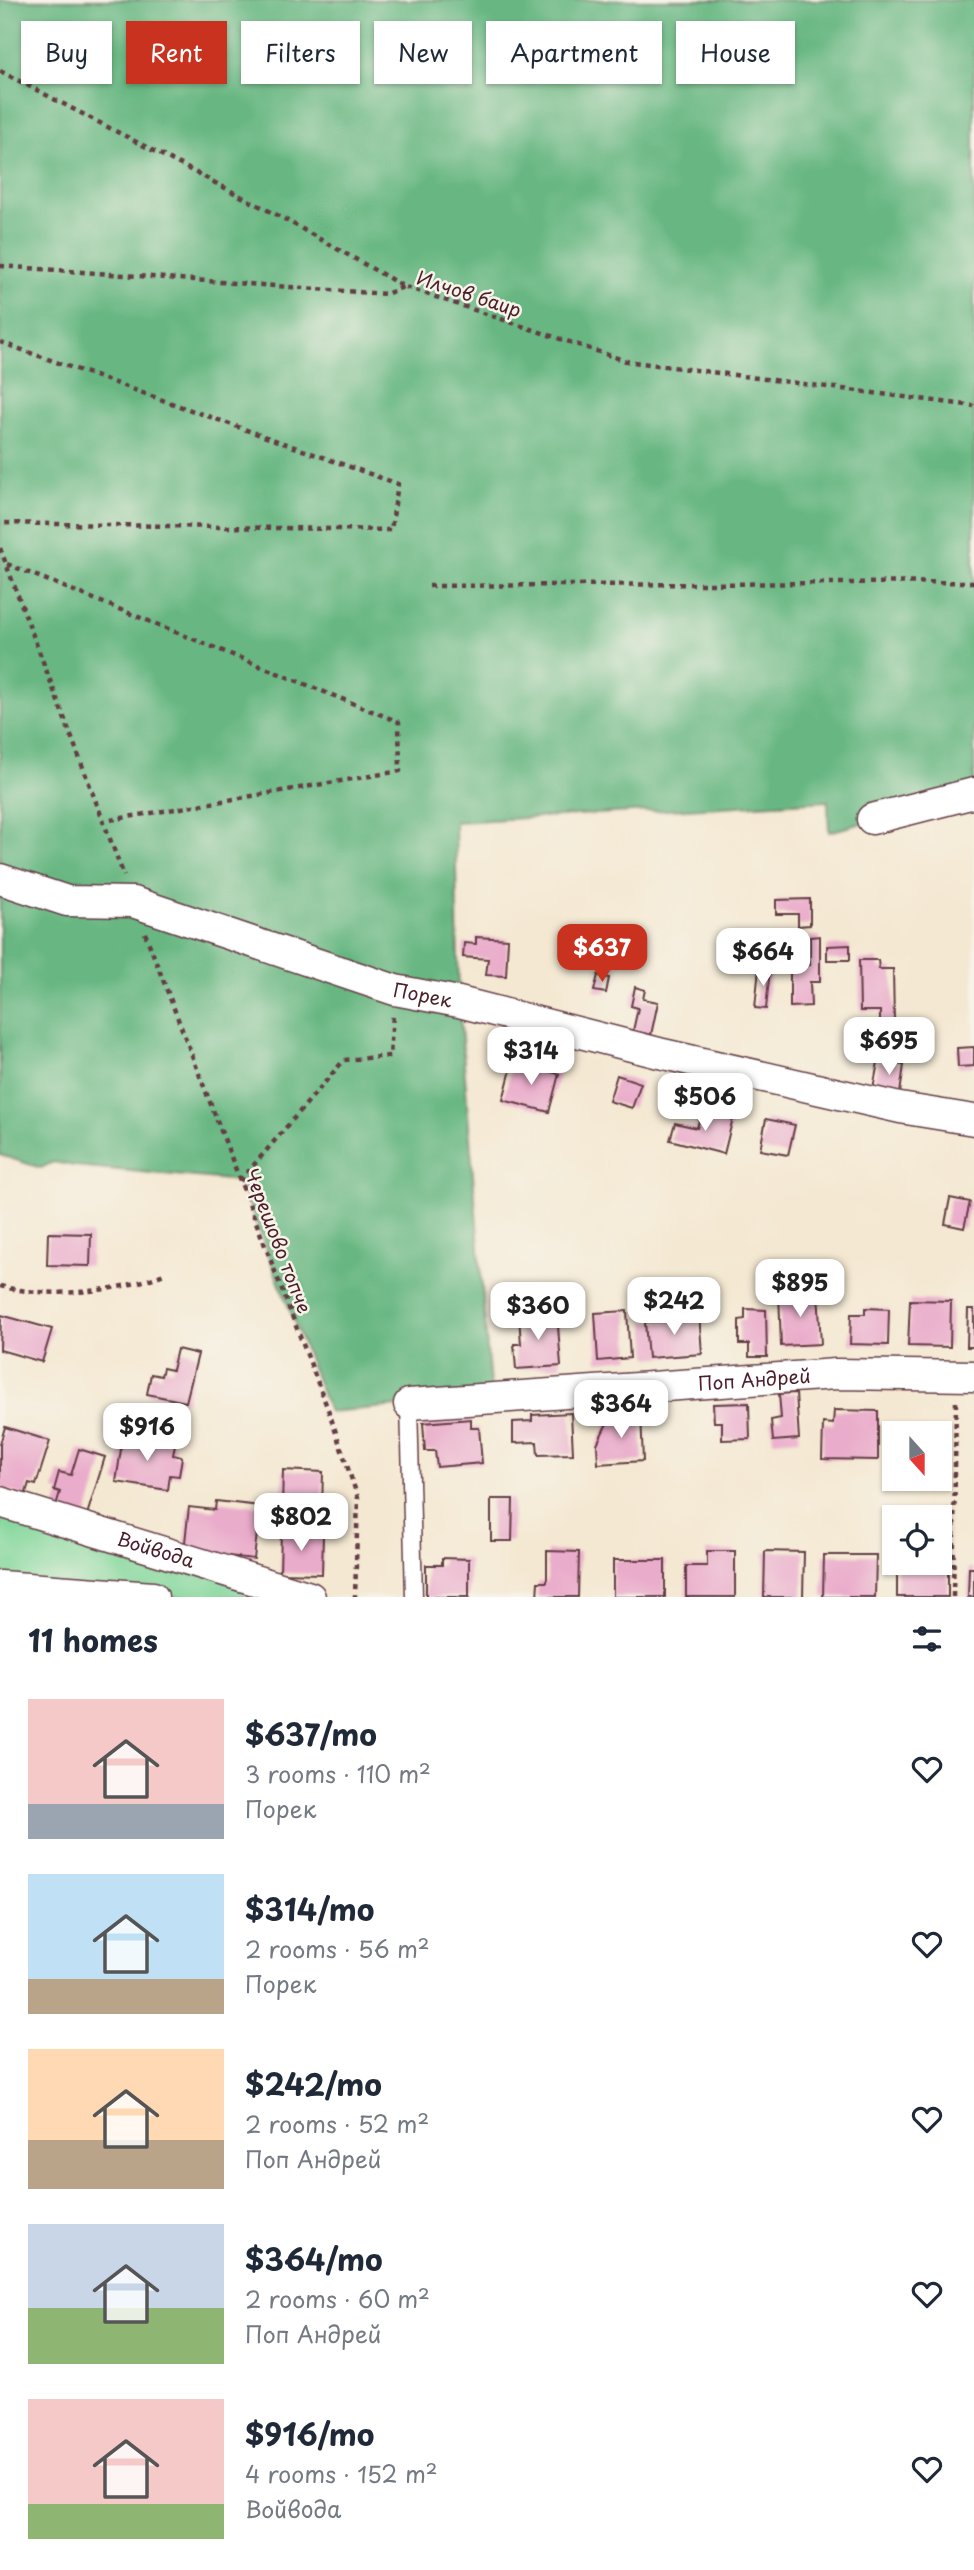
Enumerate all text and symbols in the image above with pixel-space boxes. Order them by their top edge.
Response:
chip: Buy [21,21,112,84]
chip: Rent [126,21,227,84]
chip: Filters [241,21,360,84]
chip: New [374,21,472,84]
chip: Apartment [486,21,662,84]
chip: House [676,21,795,84]
street label: Илчов баир [413,263,525,323]
pin: $637 [561,925,643,984]
pin: $664 [722,928,804,988]
text: $637 [573,929,631,964]
text: $664 [732,933,794,968]
street label: Порек [391,975,455,1014]
pin: $695 [848,1018,930,1077]
text: $695 [860,1022,918,1057]
pin: $314 [490,1028,572,1087]
text: $314 [503,1032,559,1067]
pin: $506 [664,1074,746,1133]
text: $506 [674,1078,736,1113]
street label: Черешово топче [238,1164,319,1317]
pin: $895 [759,1260,841,1319]
text: $895 [771,1264,829,1299]
pin: $242 [633,1278,715,1337]
pin: $360 [497,1282,579,1342]
text: $242 [643,1282,705,1317]
text: $360 [506,1287,570,1322]
street label: Поп Андрей [697,1361,811,1397]
pin: $364 [580,1380,662,1440]
text: $364 [590,1385,652,1420]
pin: $916 [106,1404,188,1463]
text: $916 [119,1408,175,1443]
north arrow [882,1421,952,1491]
map controls [882,1421,952,1575]
pin: $802 [260,1494,342,1553]
text: $802 [270,1498,332,1533]
button: locate [882,1505,952,1575]
street label: Войвода [114,1524,198,1574]
text: 11 homes [28,1617,158,1662]
icon: filters [908,1620,946,1658]
text: $637/mo [245,1711,377,1756]
icon: home [84,1727,168,1811]
icon: heart [908,1750,946,1788]
text: 3 rooms · 110 m² [245,1756,431,1791]
text: Порек [245,1791,316,1826]
text: $314/mo [245,1886,374,1931]
icon: home [84,1902,168,1986]
icon: heart [908,1925,946,1963]
text: 2 rooms · 56 m² [245,1931,430,1966]
text: Порек [245,1966,316,2001]
text: $242/mo [245,2061,382,2106]
icon: home [84,2077,168,2161]
icon: heart [908,2100,946,2138]
text: 2 rooms · 52 m² [245,2106,429,2141]
text: Поп Андрей [245,2141,381,2176]
text: $364/mo [245,2236,383,2281]
icon: home [84,2252,168,2336]
icon: heart [908,2275,946,2313]
text: 2 rooms · 60 m² [245,2281,430,2316]
text: Поп Андрей [245,2316,381,2351]
text: $916/mo [245,2411,375,2456]
icon: home [84,2427,168,2511]
icon: heart [908,2450,946,2488]
text: 4 rooms · 152 m² [245,2456,438,2491]
text: Войвода [245,2491,341,2526]

